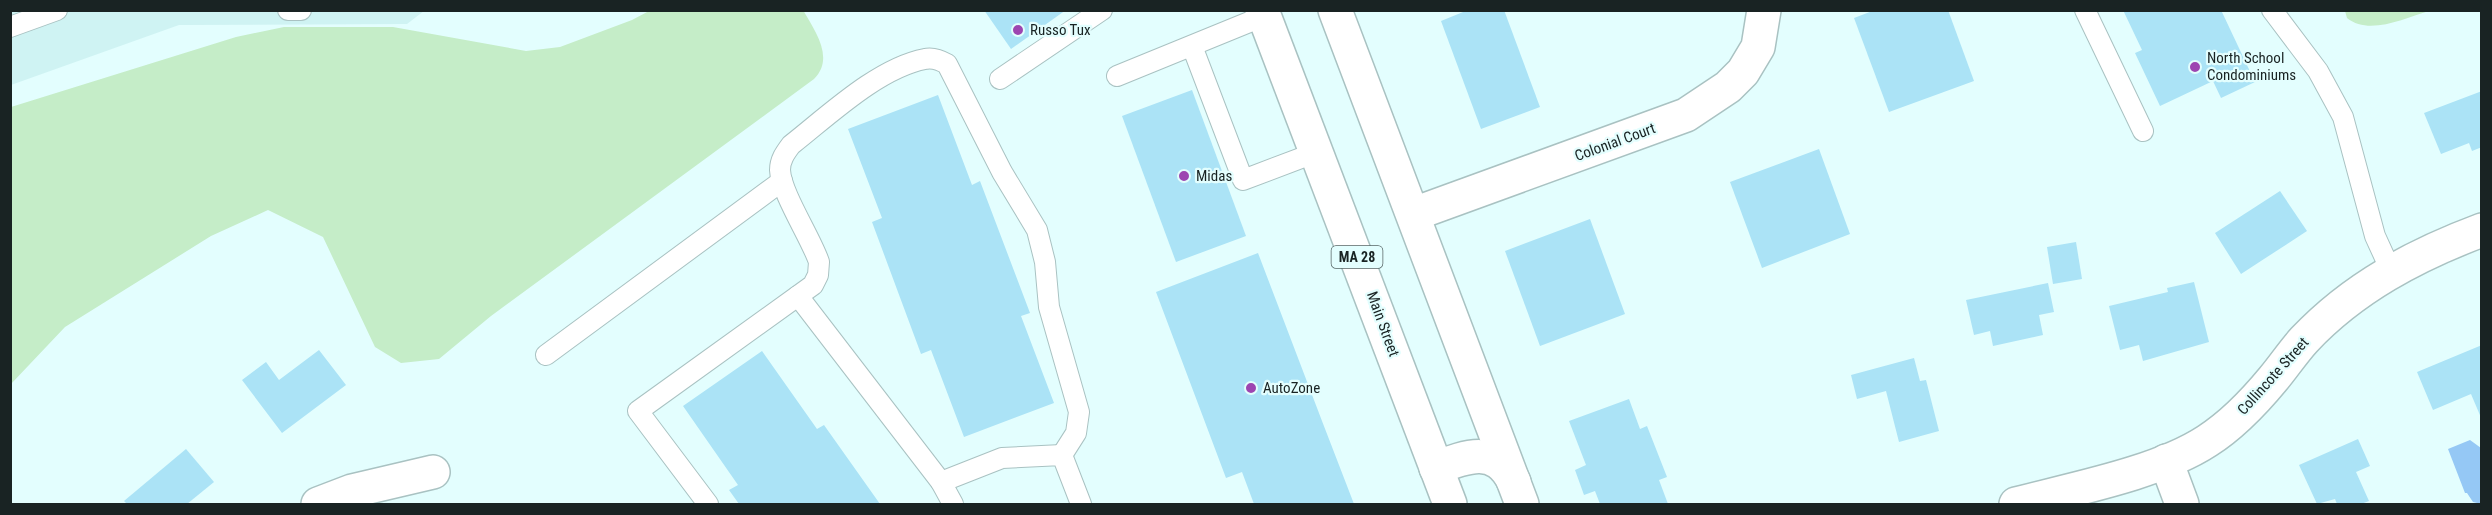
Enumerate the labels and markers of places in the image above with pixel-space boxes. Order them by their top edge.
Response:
place label: Russo Tux [1030,21,1091,39]
marker: Russo Tux [1011,23,1025,37]
place label: North School Condominiums [2207,49,2296,84]
marker: North School Condominiums [2188,60,2202,74]
place label: Midas [1196,167,1232,185]
marker: Midas [1177,169,1191,183]
place label: AutoZone [1263,379,1320,397]
marker: AutoZone [1244,381,1258,395]

